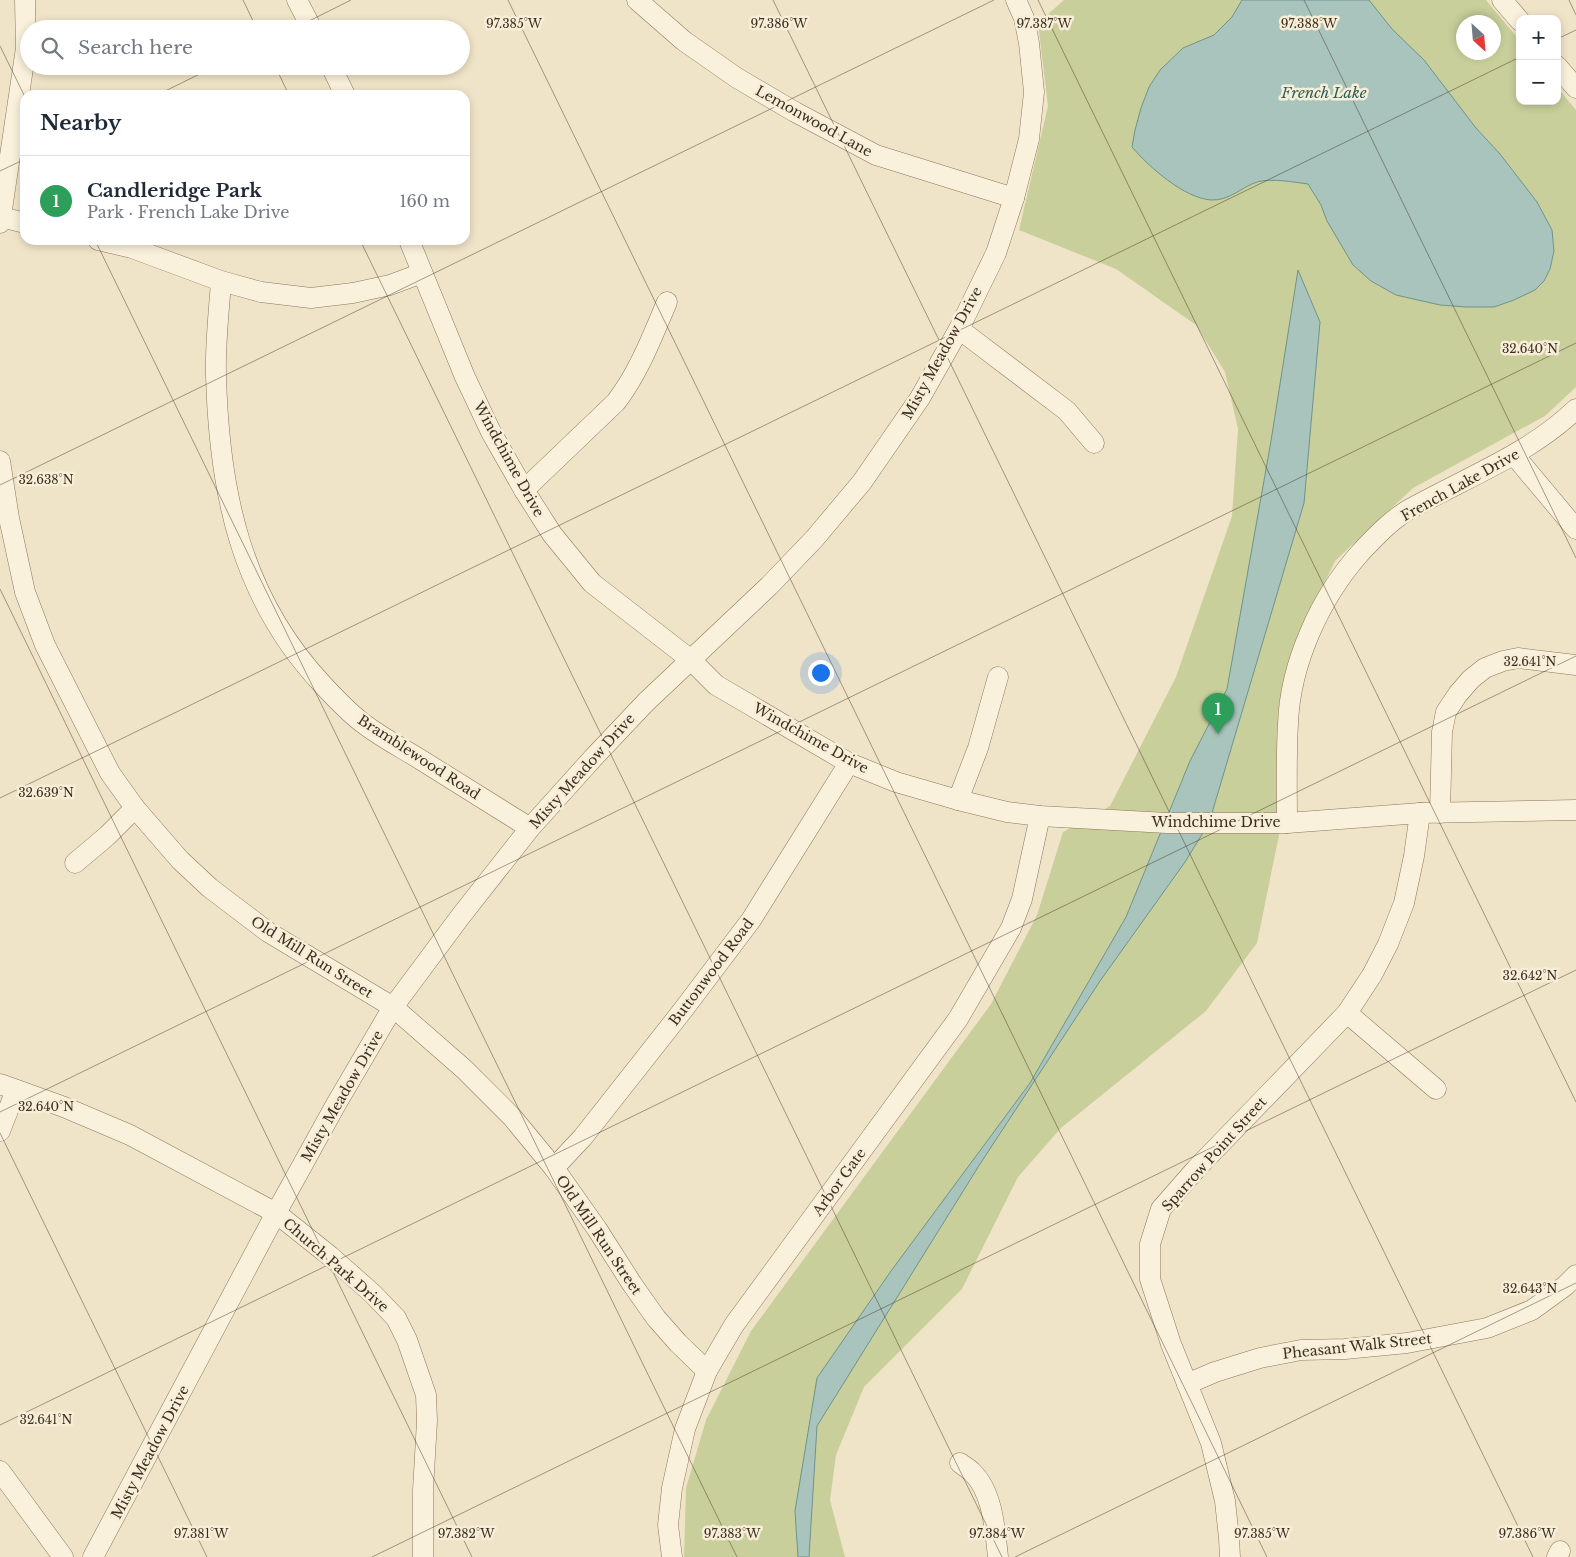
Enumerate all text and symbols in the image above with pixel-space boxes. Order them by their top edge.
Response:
north arrow [1456,15,1501,60]
map controls [1516,15,1561,105]
button: + [1516,15,1561,60]
text: 97.385°W [486,16,543,31]
text: 97.386°W [751,16,808,31]
text: 97.387°W [1016,16,1072,31]
text: 97.388°W [1281,16,1338,31]
search box [20,20,470,75]
icon: search [38,34,66,62]
text: Search here [78,36,193,59]
button: − [1516,60,1561,105]
street label: Lemonwood Lane [752,81,876,161]
water label: French Lake [1280,83,1367,102]
text: Nearby [40,110,121,136]
text: Candleridge Park [87,179,262,202]
text: 1 [53,191,59,211]
text: 160 m [399,191,450,211]
text: Park · French Lake Drive [87,202,289,222]
street label: Misty Meadow Drive [898,284,986,422]
text: 32.640°N [1502,341,1558,356]
street label: Windchime Drive [469,397,548,520]
street label: French Lake Drive [1398,445,1522,525]
text: 32.638°N [18,472,74,487]
text: 32.641°N [1504,654,1557,669]
your location [808,660,834,686]
pin: 1 [1202,693,1234,734]
street label: Windchime Drive [749,698,872,777]
street label: Misty Meadow Drive [526,710,638,832]
street label: Bramblewood Road [354,711,484,804]
text: 32.639°N [18,785,74,800]
street label: Windchime Drive [1150,813,1281,831]
street label: Old Mill Run Street [248,912,377,1002]
street label: Buttonwood Road [665,914,758,1029]
text: 32.642°N [1503,968,1558,983]
street label: Misty Meadow Drive [297,1027,387,1165]
street label: Sparrow Point Street [1158,1092,1271,1215]
text: 32.640°N [18,1099,74,1114]
street label: Arbor Gate [808,1145,870,1220]
street label: Old Mill Run Street [552,1172,646,1299]
street label: Church Park Drive [279,1214,393,1316]
text: 32.643°N [1503,1281,1558,1296]
street label: Pheasant Walk Street [1282,1329,1433,1363]
street label: Misty Meadow Drive [107,1382,193,1522]
text: 32.641°N [20,1412,73,1427]
text: 97.381°W [174,1526,229,1541]
text: 97.382°W [438,1526,495,1541]
text: 97.383°W [704,1526,761,1541]
text: 97.384°W [969,1526,1026,1541]
text: 97.385°W [1234,1526,1291,1541]
text: 97.386°W [1499,1526,1556,1541]

